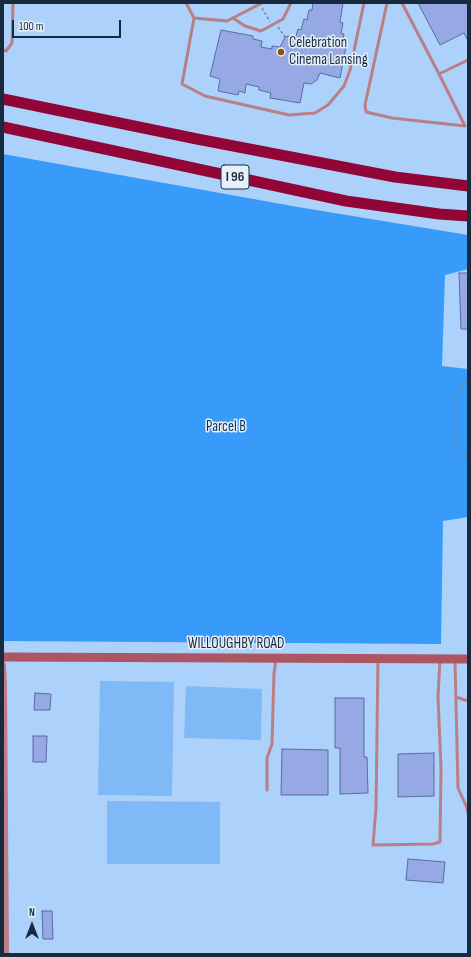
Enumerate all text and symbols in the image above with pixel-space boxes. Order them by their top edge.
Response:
scale bar [14,12,123,38]
text: 100 m [19,19,44,34]
place label: Celebration Cinema Lansing [289,34,368,69]
marker: Celebration Cinema Lansing [276,47,286,57]
road number: I 96 [221,165,249,189]
park label: Parcel B [206,418,246,436]
street label: WILLOUGHBY ROAD [188,635,284,653]
north arrow [12,905,52,945]
text: N [29,906,35,919]

